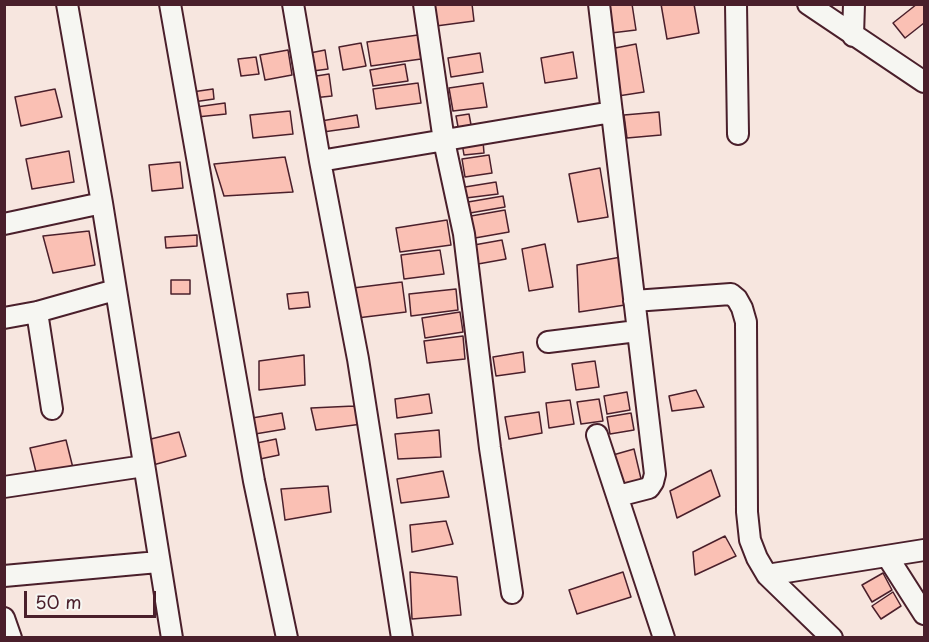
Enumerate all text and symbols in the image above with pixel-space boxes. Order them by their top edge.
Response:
scale bar [27,579,159,617]
text: 50 m [35,588,82,615]

